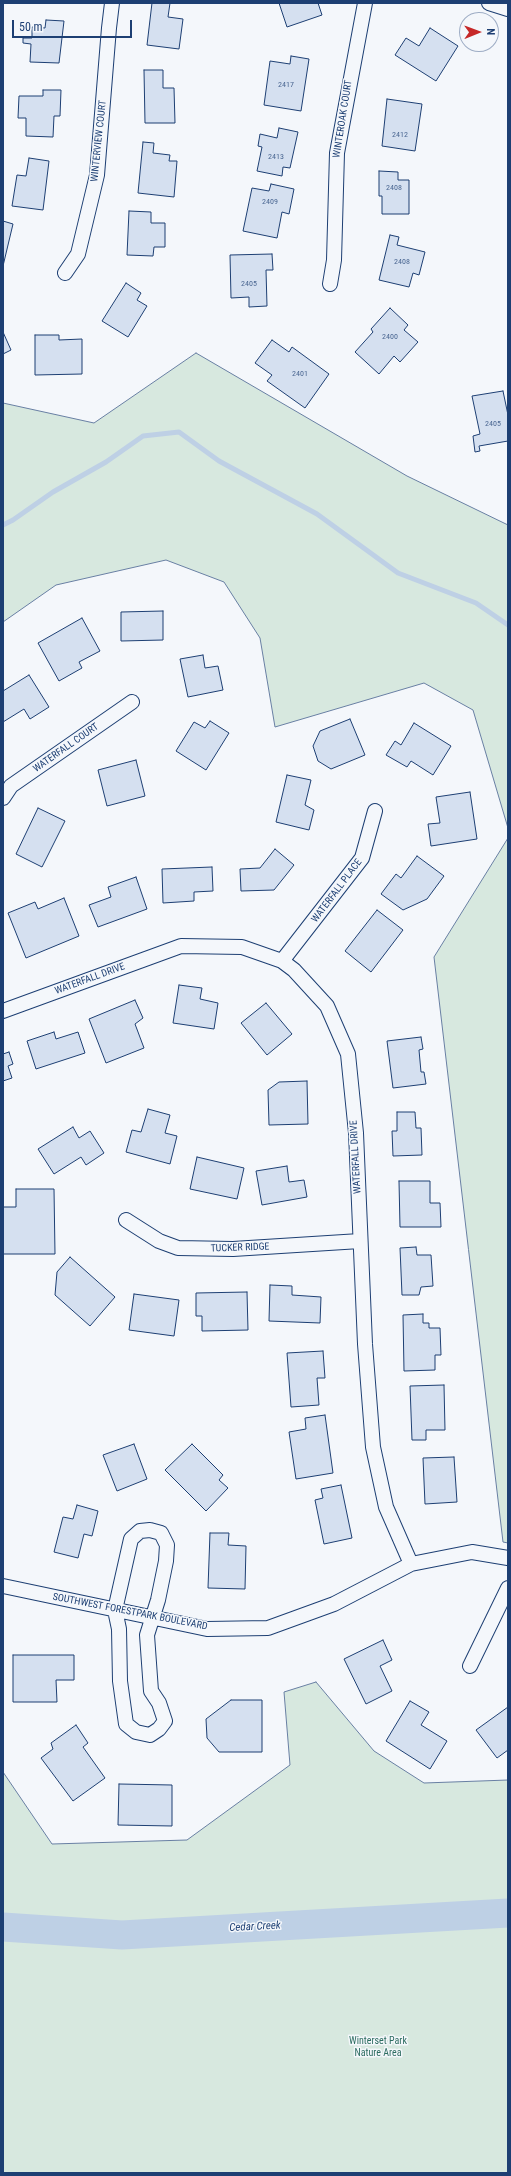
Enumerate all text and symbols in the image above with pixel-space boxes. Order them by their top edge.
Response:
scale bar [14,12,134,38]
north arrow [459,12,499,52]
text: 50 m [19,20,43,34]
text: N [484,28,497,35]
street label: WINTEROAK COURT [331,79,355,159]
house number: 2417 [278,80,294,90]
street label: WINTERVIEW COURT [89,100,109,182]
house number: 2412 [392,130,408,140]
house number: 2413 [268,152,284,162]
house number: 2408 [386,183,402,193]
house number: 2409 [262,197,278,207]
house number: 2408 [394,257,410,267]
house number: 2405 [241,279,257,289]
house number: 2400 [382,332,398,342]
house number: 2401 [292,369,308,379]
house number: 2405 [485,419,501,429]
street label: WATERFALL COURT [31,721,101,775]
street label: WATERFALL PLACE [309,857,365,925]
street label: WATERFALL DRIVE [53,961,127,997]
street label: WATERFALL DRIVE [348,1120,364,1194]
street label: TUCKER RIDGE [210,1241,270,1255]
street label: SOUTHWEST FORESTPARK BOULEVARD [52,1591,208,1633]
water label: Cedar Creek [229,1919,281,1935]
park label: Winterset Park Nature Area [349,2035,407,2058]

